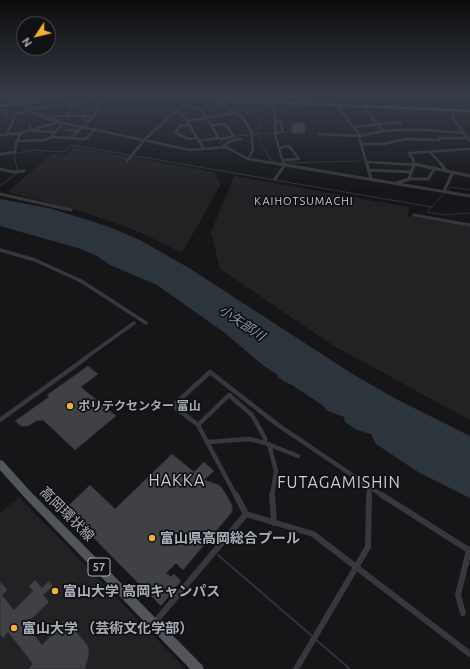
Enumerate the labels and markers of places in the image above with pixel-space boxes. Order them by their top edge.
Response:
place label: ポリテクセンター 富山 [78,399,201,413]
marker: ポリテクセンター 富山 [65,401,75,411]
place label: 富山県高岡総合プール [160,530,300,546]
marker: 富山県高岡総合プール [147,533,157,543]
place label: 富山大学 高岡キャンパス [63,583,220,599]
marker: 富山大学 高岡キャンパス [50,586,60,596]
place label: 富山大学 （芸術文化学部） [22,620,193,636]
marker: 富山大学 （芸術文化学部） [9,623,19,633]

